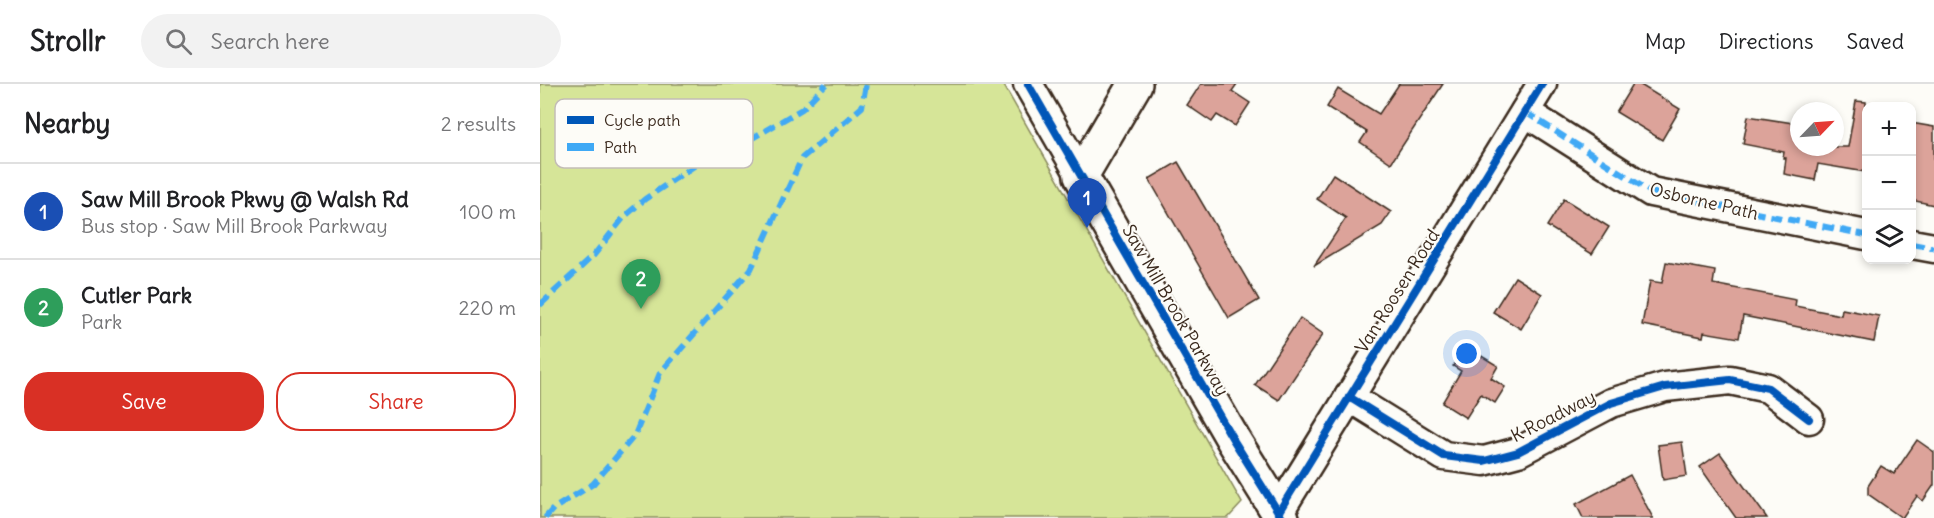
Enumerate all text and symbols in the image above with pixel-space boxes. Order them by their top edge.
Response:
search box [141,14,561,68]
text: Strollr [30,23,105,59]
icon: search [162,25,195,58]
text: Search here [210,27,330,55]
text: Map [1645,28,1686,55]
text: Directions [1719,28,1813,55]
text: Saved [1846,28,1904,55]
legend [555,99,753,168]
north arrow [1790,102,1844,156]
map controls [1862,102,1916,264]
button: + [1862,102,1916,156]
text: Nearby [24,107,110,140]
text: Cycle path [604,110,680,130]
text: 2 results [441,111,516,136]
text: Path [604,137,637,157]
button: − [1862,156,1916,210]
street label: Osborne Path [1647,177,1761,225]
pin: 1 [1068,178,1106,228]
text: Saw Mill Brook Pkwy @ Walsh Rd [81,185,409,213]
text: 1 [40,199,47,224]
text: 100 m [459,199,516,224]
button: layers [1862,210,1916,264]
text: Bus stop · Saw Mill Brook Parkway [81,213,388,238]
street label: Saw Mill Brook Parkway [1118,220,1234,400]
street label: Van Roosen Road [1350,224,1445,357]
pin: 2 [622,260,660,309]
text: Cutler Park [81,281,192,309]
text: 2 [38,295,49,320]
text: 220 m [459,295,516,320]
text: Park [81,309,122,334]
your location [1452,339,1481,368]
button: Save [24,372,264,431]
button: Share [276,372,516,431]
street label: K Roadway [1507,385,1599,447]

